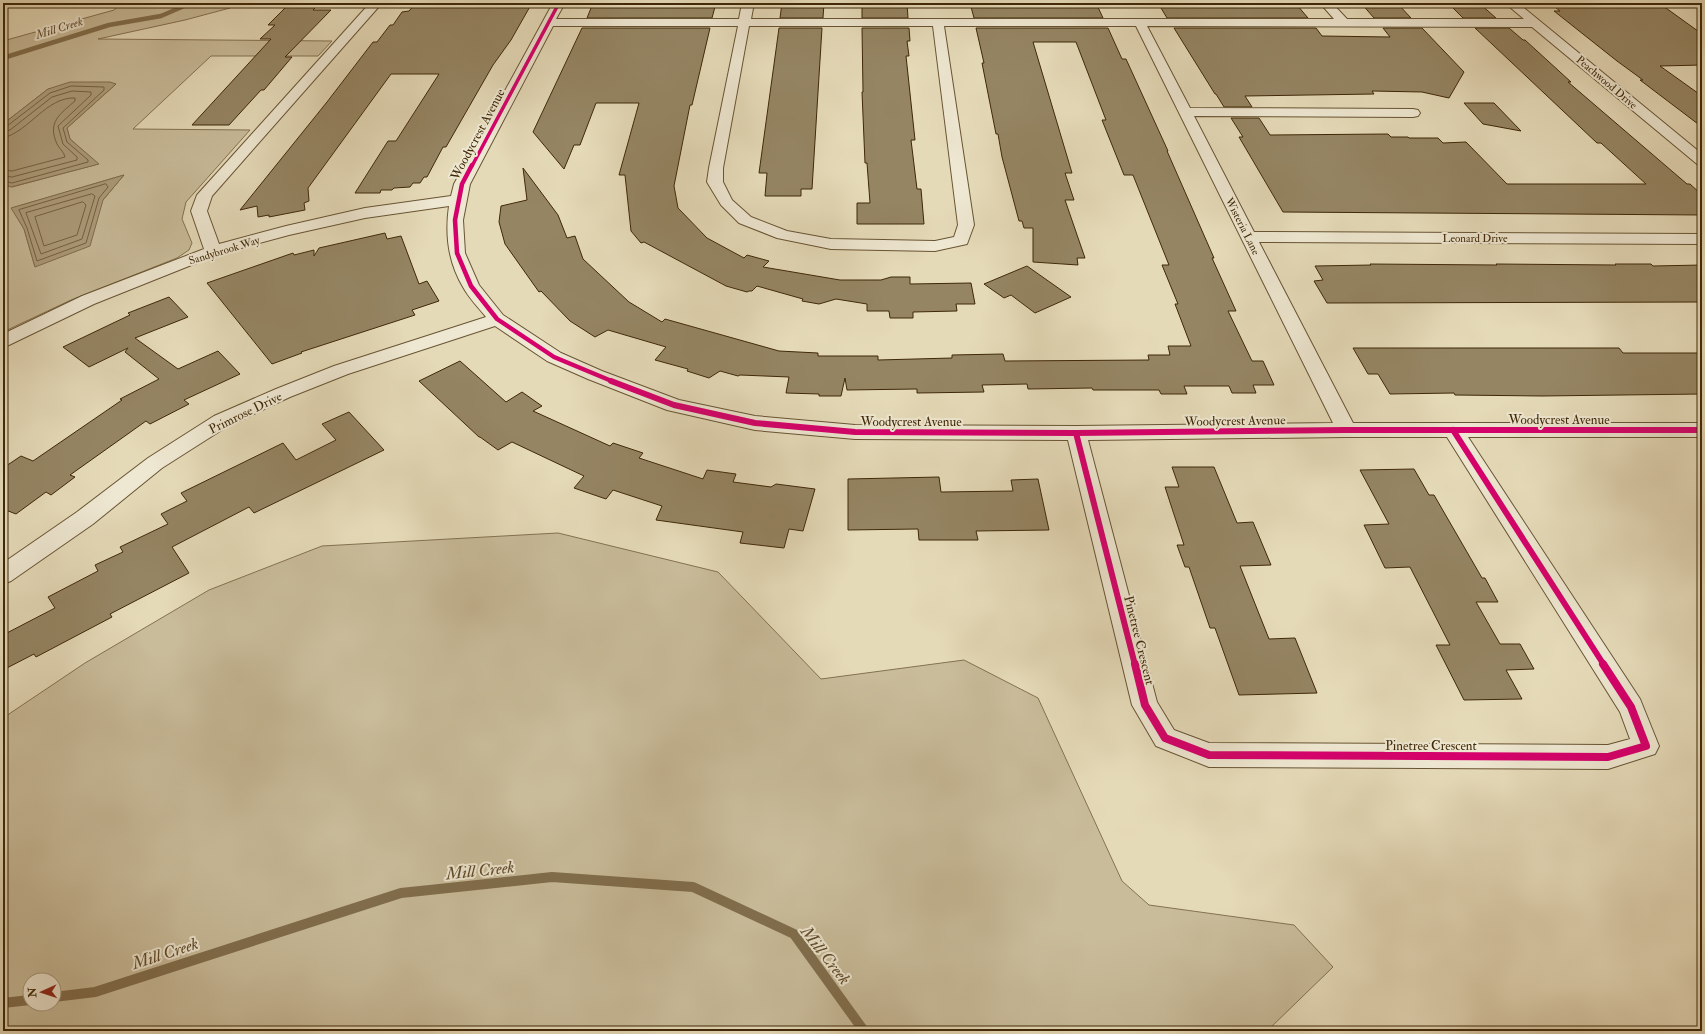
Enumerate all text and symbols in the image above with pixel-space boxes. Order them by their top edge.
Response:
water label: Mill Creek [33,14,85,43]
street label: Peachwood Drive [1574,53,1640,112]
street label: Woodycrest Avenue [447,86,510,184]
street label: Wisteria Lane [1222,194,1263,257]
street label: Leonard Drive [1442,232,1508,245]
street label: Sandybrook Way [187,233,262,268]
street label: Primrose Drive [206,388,285,437]
street label: Woodycrest Avenue [1183,412,1286,431]
street label: Woodycrest Avenue [1507,412,1610,429]
street label: Woodycrest Avenue [859,414,962,431]
street label: Pinetree Crescent [1120,594,1158,687]
street label: Pinetree Crescent [1385,738,1477,754]
water label: Mill Creek [444,856,515,885]
water label: Mill Creek [796,921,855,989]
water label: Mill Creek [128,933,201,974]
north arrow [22,972,62,1012]
text: N [26,986,39,999]

